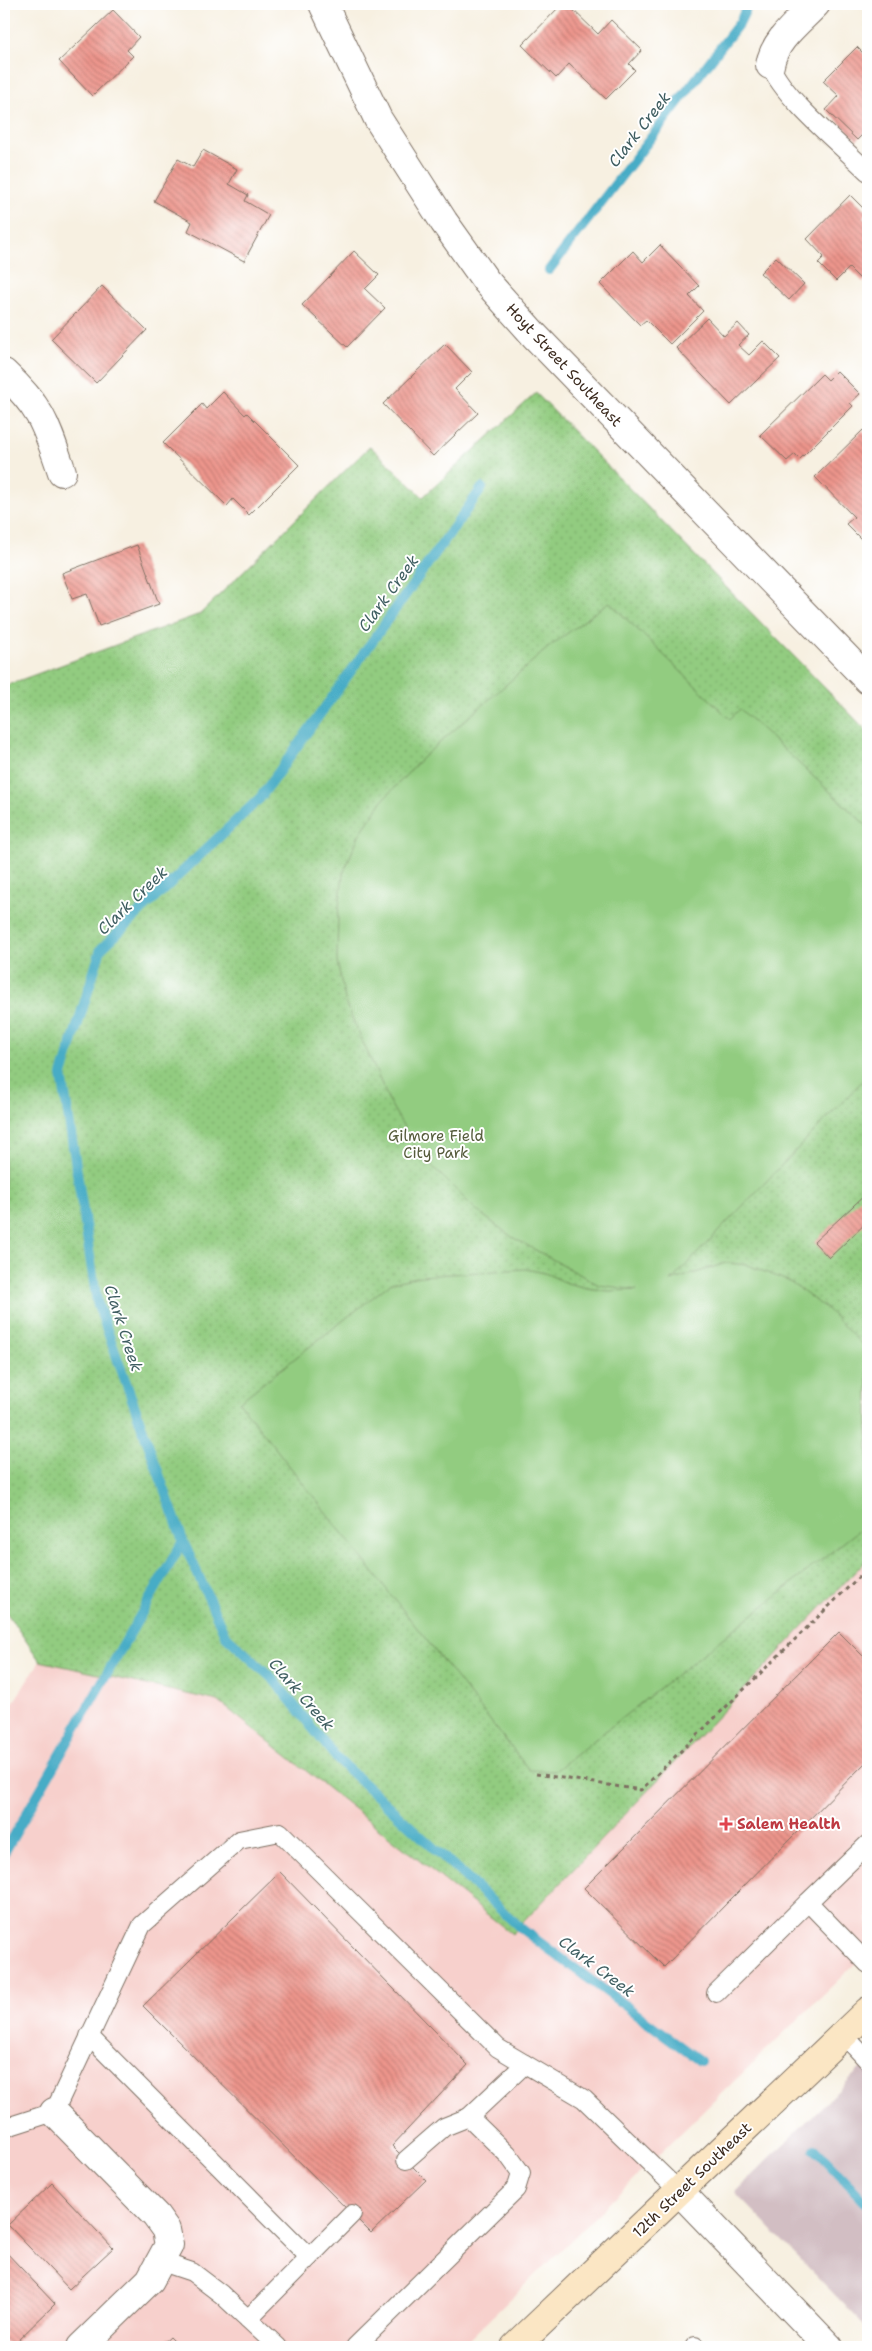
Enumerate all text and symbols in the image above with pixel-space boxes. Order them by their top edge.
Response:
water label: Clark Creek [603,87,675,171]
street label: Hoyt Street Southeast [501,299,627,431]
water label: Clark Creek [353,551,423,636]
water label: Clark Creek [93,861,172,939]
park label: Gilmore Field City Park [388,1126,485,1163]
water label: Clark Creek [100,1282,147,1374]
water label: Clark Creek [264,1653,339,1735]
place label: Salem Health [737,1814,841,1834]
marker: Salem Health [719,1817,733,1831]
water label: Clark Creek [554,1931,639,2002]
street label: 12th Street Southeast [628,2118,756,2242]

